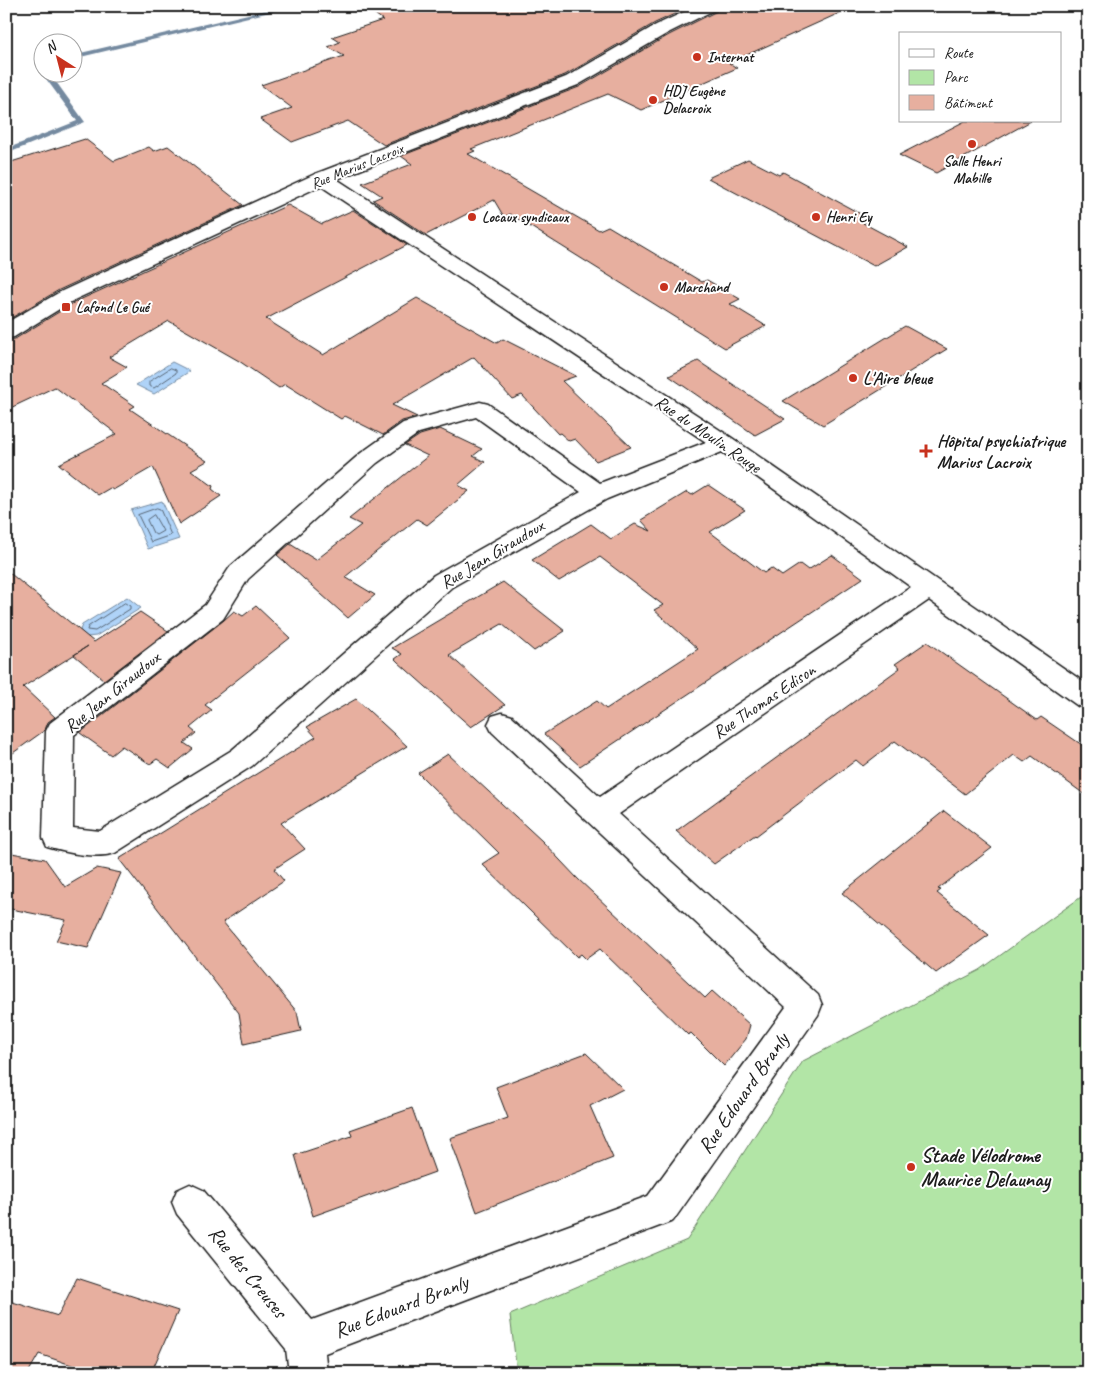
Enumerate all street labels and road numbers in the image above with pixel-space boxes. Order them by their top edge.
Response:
street label: Rue Marius Lacroix [308,139,408,194]
street label: Rue du Moulin Rouge [651,390,766,478]
street label: Rue Jean Giraudoux [436,514,549,594]
street label: Rue Jean Giraudoux [60,646,166,737]
street label: Rue Thomas Edison [709,658,820,743]
street label: Rue Edouard Branly [692,1026,795,1158]
street label: Rue des Creuses [203,1221,294,1325]
street label: Rue Edouard Branly [330,1268,473,1343]

